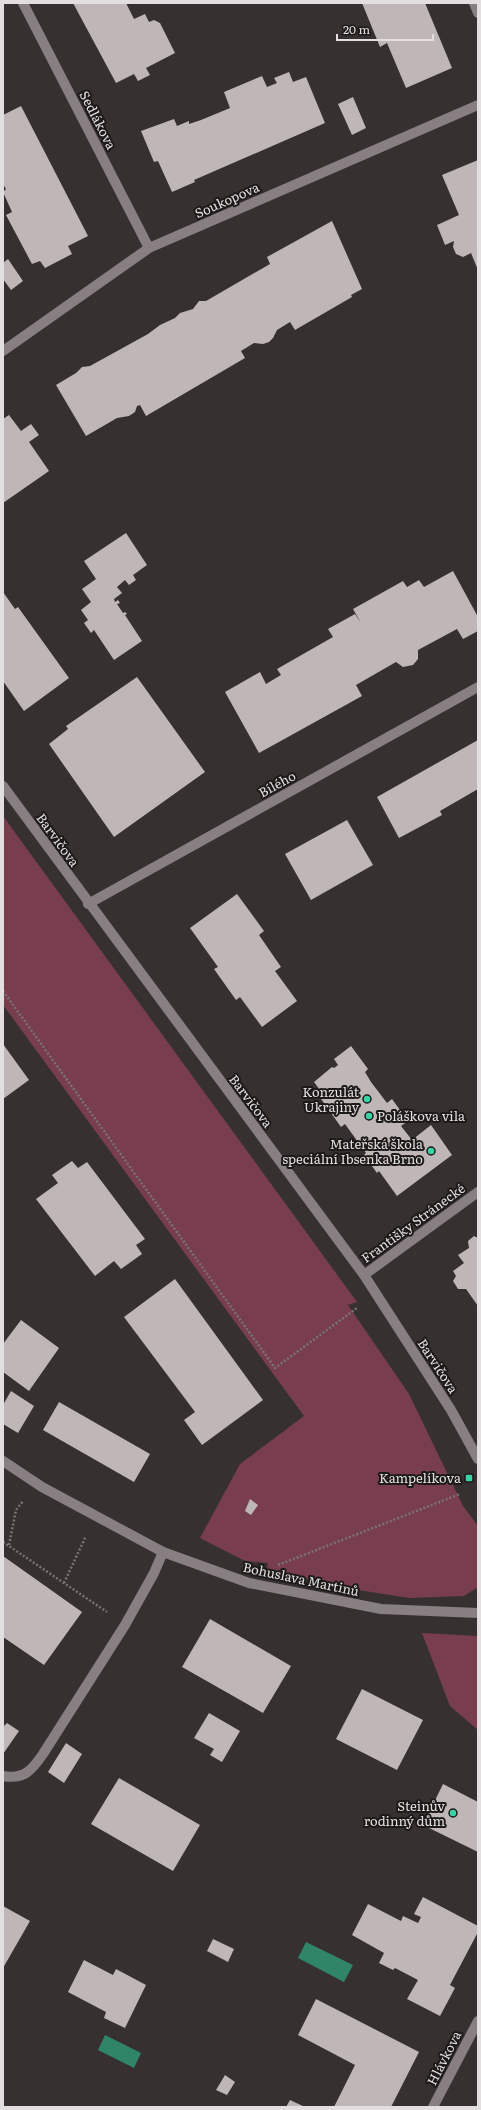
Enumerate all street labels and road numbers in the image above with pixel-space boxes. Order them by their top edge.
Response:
street label: Sedlákova [76,87,121,152]
street label: Soukopova [192,177,262,222]
street label: Bílého [255,765,299,802]
street label: Barvičova [33,809,84,870]
street label: Barvičova [225,1070,278,1131]
street label: Františky Stránecké [357,1178,469,1267]
street label: Barvičova [414,1335,463,1397]
street label: Bohuslava Martinů [241,1557,361,1600]
street label: Hlávkova [422,2027,465,2088]

